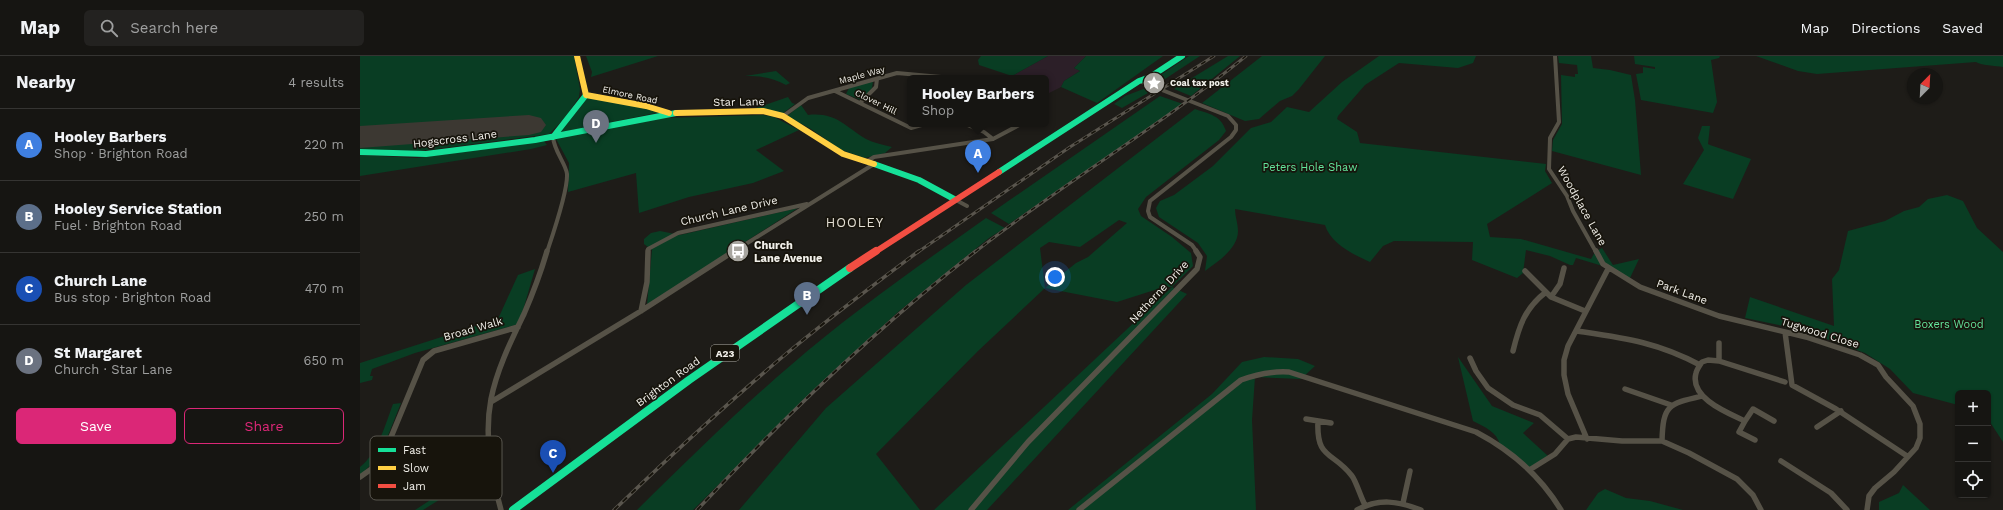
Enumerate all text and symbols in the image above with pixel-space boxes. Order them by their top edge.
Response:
search box [84,10,364,46]
text: Map [20,16,60,39]
icon: search [98,17,120,39]
text: Search here [130,19,218,37]
text: Map [1801,20,1829,36]
text: Directions [1851,20,1920,36]
text: Saved [1942,20,1983,36]
street label: Maple Way [838,64,886,86]
north arrow [1907,68,1943,104]
place icon: Coal tax post [1141,70,1167,96]
text: Nearby [16,72,75,92]
text: 4 results [288,75,344,90]
popup [907,75,1049,127]
place label: Coal tax post [1170,78,1229,88]
street label: Elmore Road [601,84,659,106]
text: Hooley Barbers [922,85,1034,103]
street label: Clover Hill [853,88,899,117]
street label: Star Lane [713,95,765,109]
text: Shop [922,103,954,118]
pin: D [583,110,609,143]
street label: Hogscross Lane [412,127,498,151]
text: Hooley Barbers [54,128,167,146]
text: A [25,137,33,152]
text: 220 m [304,137,344,152]
pin: A [965,140,991,173]
text: Shop · Brighton Road [54,146,188,161]
park label: Peters Hole Shaw [1263,161,1357,174]
street label: Woodplace Lane [1555,164,1609,248]
street label: Church Lane Drive [679,194,779,228]
text: Hooley Service Station [54,200,222,218]
text: B [25,209,33,224]
text: 250 m [304,209,344,224]
district label: HOOLEY [826,215,884,230]
text: Fuel · Brighton Road [54,218,182,233]
bus stop icon: Church Lane Avenue [725,238,751,264]
place label: Church Lane Avenue [754,239,822,265]
street label: Netherne Drive [1127,258,1191,326]
your location [1045,267,1065,287]
text: Church Lane [54,272,147,290]
street label: Park Lane [1655,277,1709,307]
text: C [25,281,33,296]
text: 470 m [305,281,344,296]
pin: B [794,282,820,315]
text: Bus stop · Brighton Road [54,290,211,305]
street label: Broad Walk [442,314,504,344]
street label: Tugwood Close [1779,315,1861,351]
park label: Boxers Wood [1914,318,1984,331]
text: St Margaret [54,344,142,362]
road number: A23 [711,345,739,361]
text: D [24,353,34,368]
text: 650 m [304,353,344,368]
street label: Brighton Road [634,354,702,410]
text: Church · Star Lane [54,362,172,377]
map controls [1955,390,1991,498]
button: + [1955,390,1991,426]
button: Save [16,408,176,444]
button: Share [184,408,344,444]
button: − [1955,426,1991,462]
legend [370,436,502,500]
pin: C [540,440,566,473]
text: Fast [403,444,426,457]
text: Slow [403,462,429,475]
button: locate [1955,462,1991,498]
text: Jam [403,480,426,493]

